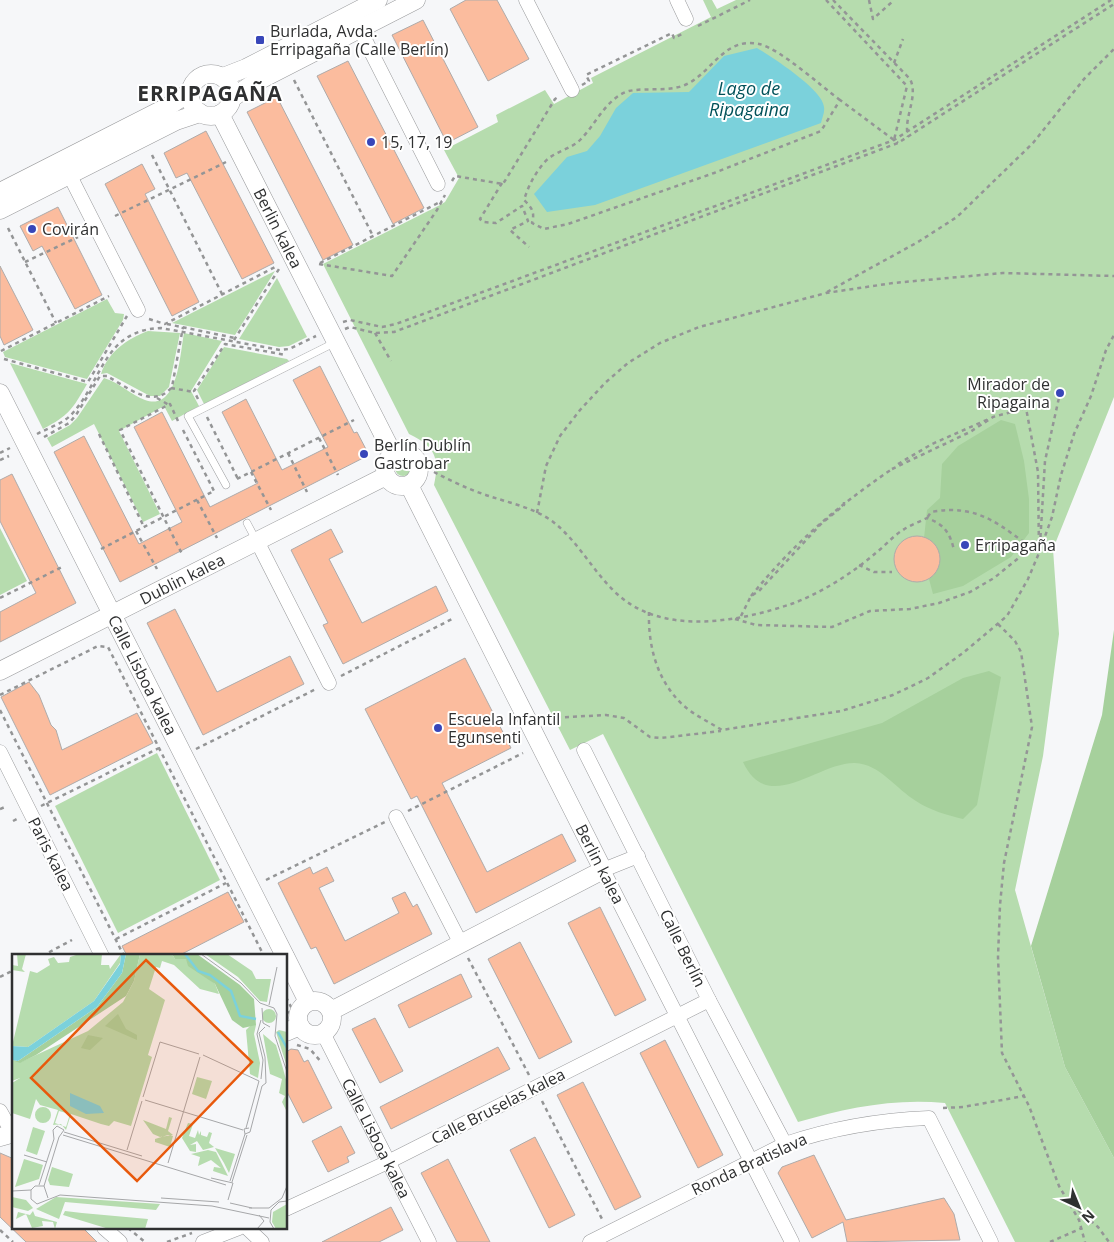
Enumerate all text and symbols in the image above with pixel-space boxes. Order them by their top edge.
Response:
place label: Burlada, Avda. Erripagaña (Calle Berlín) [270,20,449,60]
marker: Burlada, Avda. Erripagaña (Calle Berlín) [254,34,266,46]
water label: Lago de Ripagaina [709,76,789,121]
district label: ERRIPAGAÑA [137,79,283,107]
place label: 15, 17, 19 [381,131,452,153]
marker: 15, 17, 19 [365,136,377,148]
street label: Berlin kalea [248,184,308,272]
place label: Covirán [42,218,99,240]
marker: Covirán [26,223,38,235]
place label: Mirador de Ripagaina [967,373,1050,413]
marker: Mirador de Ripagaina [1054,387,1066,399]
place label: Berlín Dublín Gastrobar [374,434,471,474]
marker: Berlín Dublín Gastrobar [358,448,370,460]
place label: Erripagaña [975,534,1056,556]
marker: Erripagaña [959,539,971,551]
street label: Dublin kalea [136,548,228,610]
street label: Calle Lisboa kalea [103,611,182,739]
place label: Escuela Infantil Egunsenti [448,708,560,748]
marker: Escuela Infantil Egunsenti [432,722,444,734]
street label: Paris kalea [23,813,79,895]
street label: Berlin kalea [570,820,630,908]
street label: Calle Berlín [655,905,711,991]
inset map [12,954,288,1230]
street label: Calle Bruselas kalea [427,1063,569,1149]
street label: Calle Lisboa kalea [337,1074,416,1202]
street label: Ronda Bratislava [688,1128,810,1200]
north arrow [1054,1182,1104,1232]
text: N [1078,1206,1099,1228]

